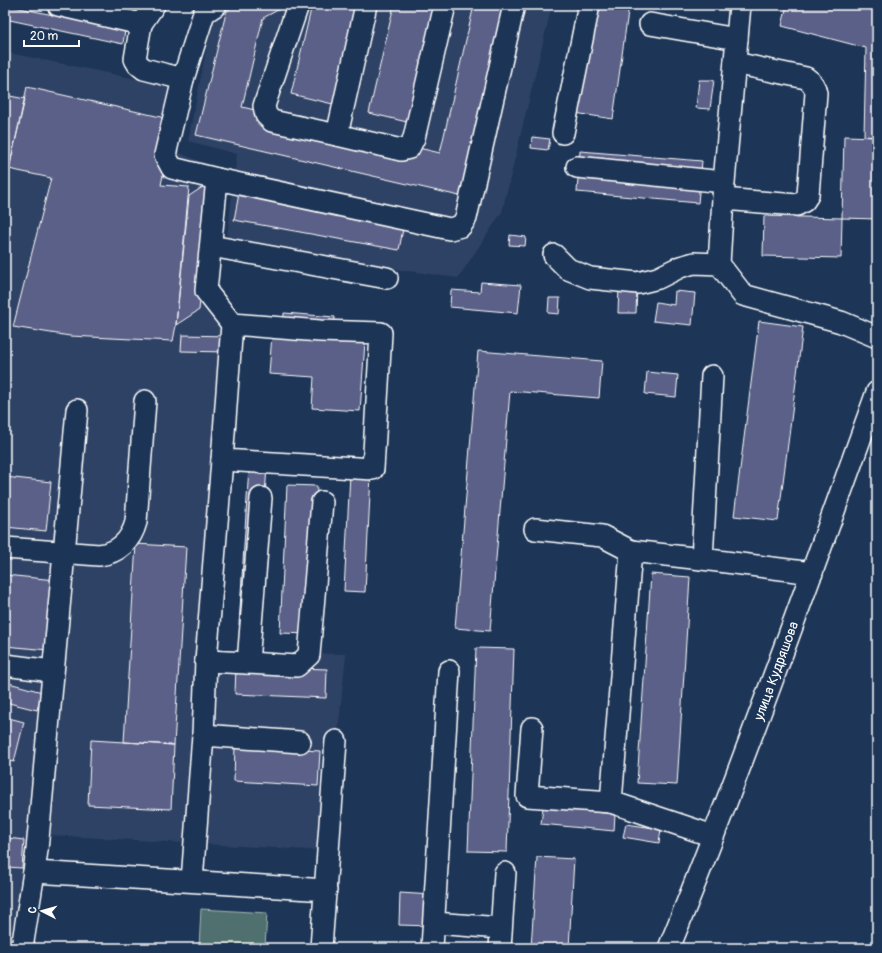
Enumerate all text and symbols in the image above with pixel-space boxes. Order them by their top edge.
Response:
scale bar [24,22,79,48]
text: 20 m [30,29,59,44]
street label: улица Кудряшова [749,619,802,724]
north arrow [22,891,62,931]
text: С [26,906,39,914]

